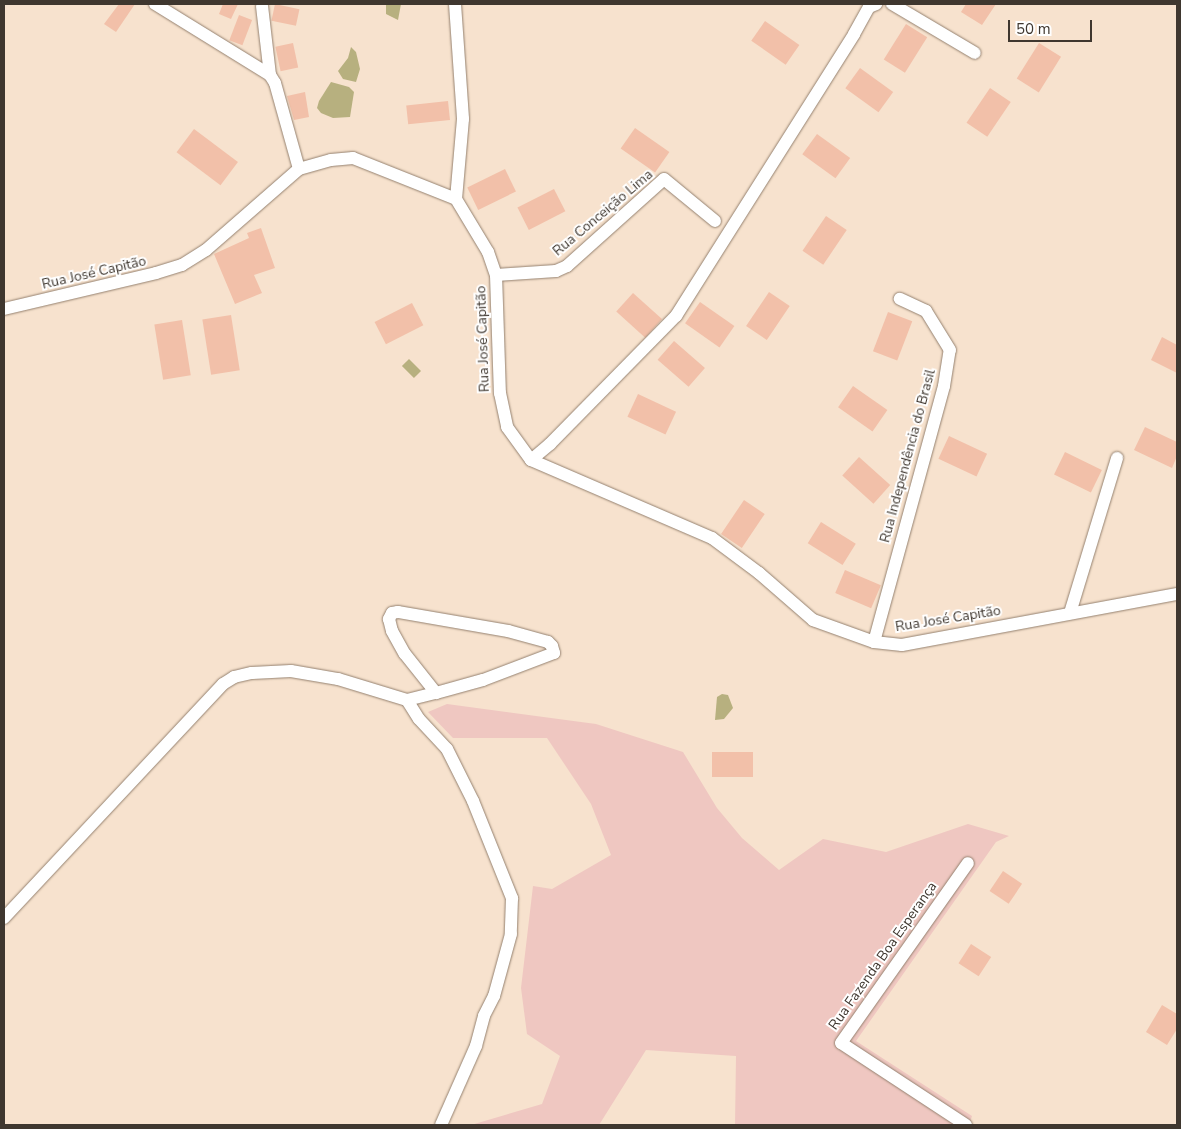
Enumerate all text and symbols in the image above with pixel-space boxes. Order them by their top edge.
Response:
scale bar [1011,10,1095,42]
text: 50 m [1016,19,1051,39]
street label: Rua Conceição Lima [550,166,656,260]
street label: Rua José Capitão [40,253,148,293]
street label: Rua José Capitão [473,286,493,392]
street label: Rua Independência do Brasil [877,367,939,545]
street label: Rua José Capitão [894,602,1002,636]
street label: Rua Fazenda Boa Esperança [825,879,941,1033]

